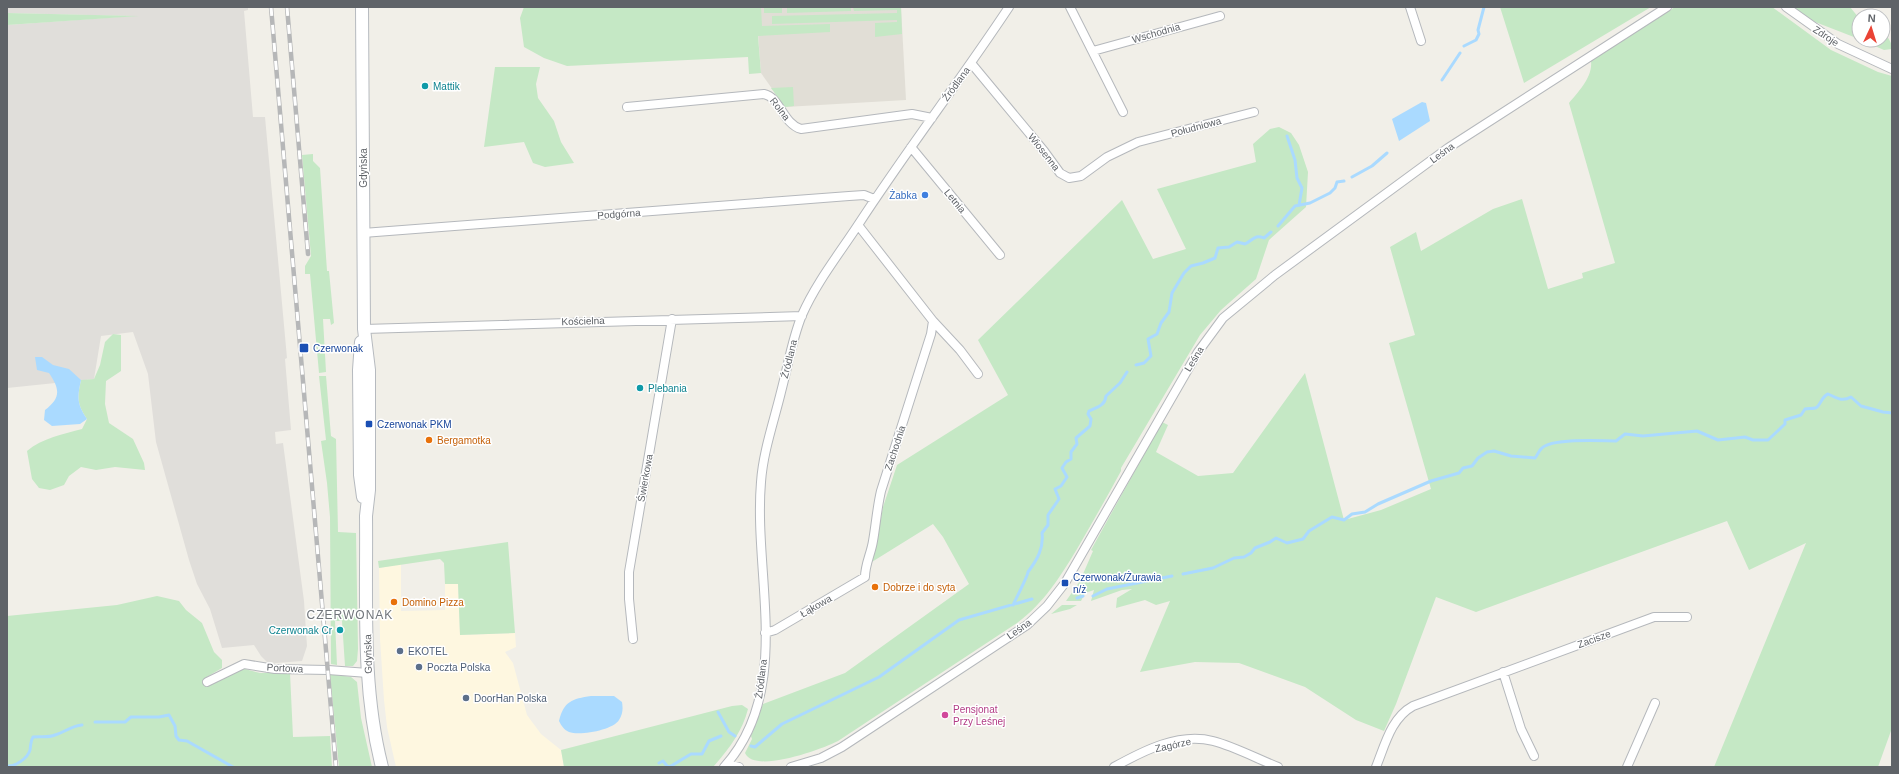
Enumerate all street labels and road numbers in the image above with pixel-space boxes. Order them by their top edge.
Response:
street label: Wschodnia [1131,21,1182,45]
street label: Zdroje [1811,24,1841,49]
street label: Źródlana [939,64,972,103]
street label: Rolna [768,95,793,123]
street label: Południowa [1170,115,1223,139]
street label: Wiosenna [1026,131,1062,173]
street label: Leśna [1428,140,1457,165]
street label: Gdyńska [358,148,369,188]
street label: Letnia [942,187,968,215]
street label: Podgórna [597,207,641,221]
street label: Kościelna [561,315,605,327]
street label: Źródlana [778,338,799,379]
street label: Leśna [1182,344,1206,373]
street label: Zachodnia [883,424,908,472]
street label: Świerkowa [634,453,655,503]
street label: Łąkowa [798,592,834,619]
street label: Leśna [1005,616,1034,641]
street label: Zacisze [1576,628,1612,650]
street label: Gdyńska [362,634,374,674]
street label: Źródlana [752,658,769,699]
street label: Portowa [266,662,304,674]
street label: Zagórze [1154,736,1193,754]

